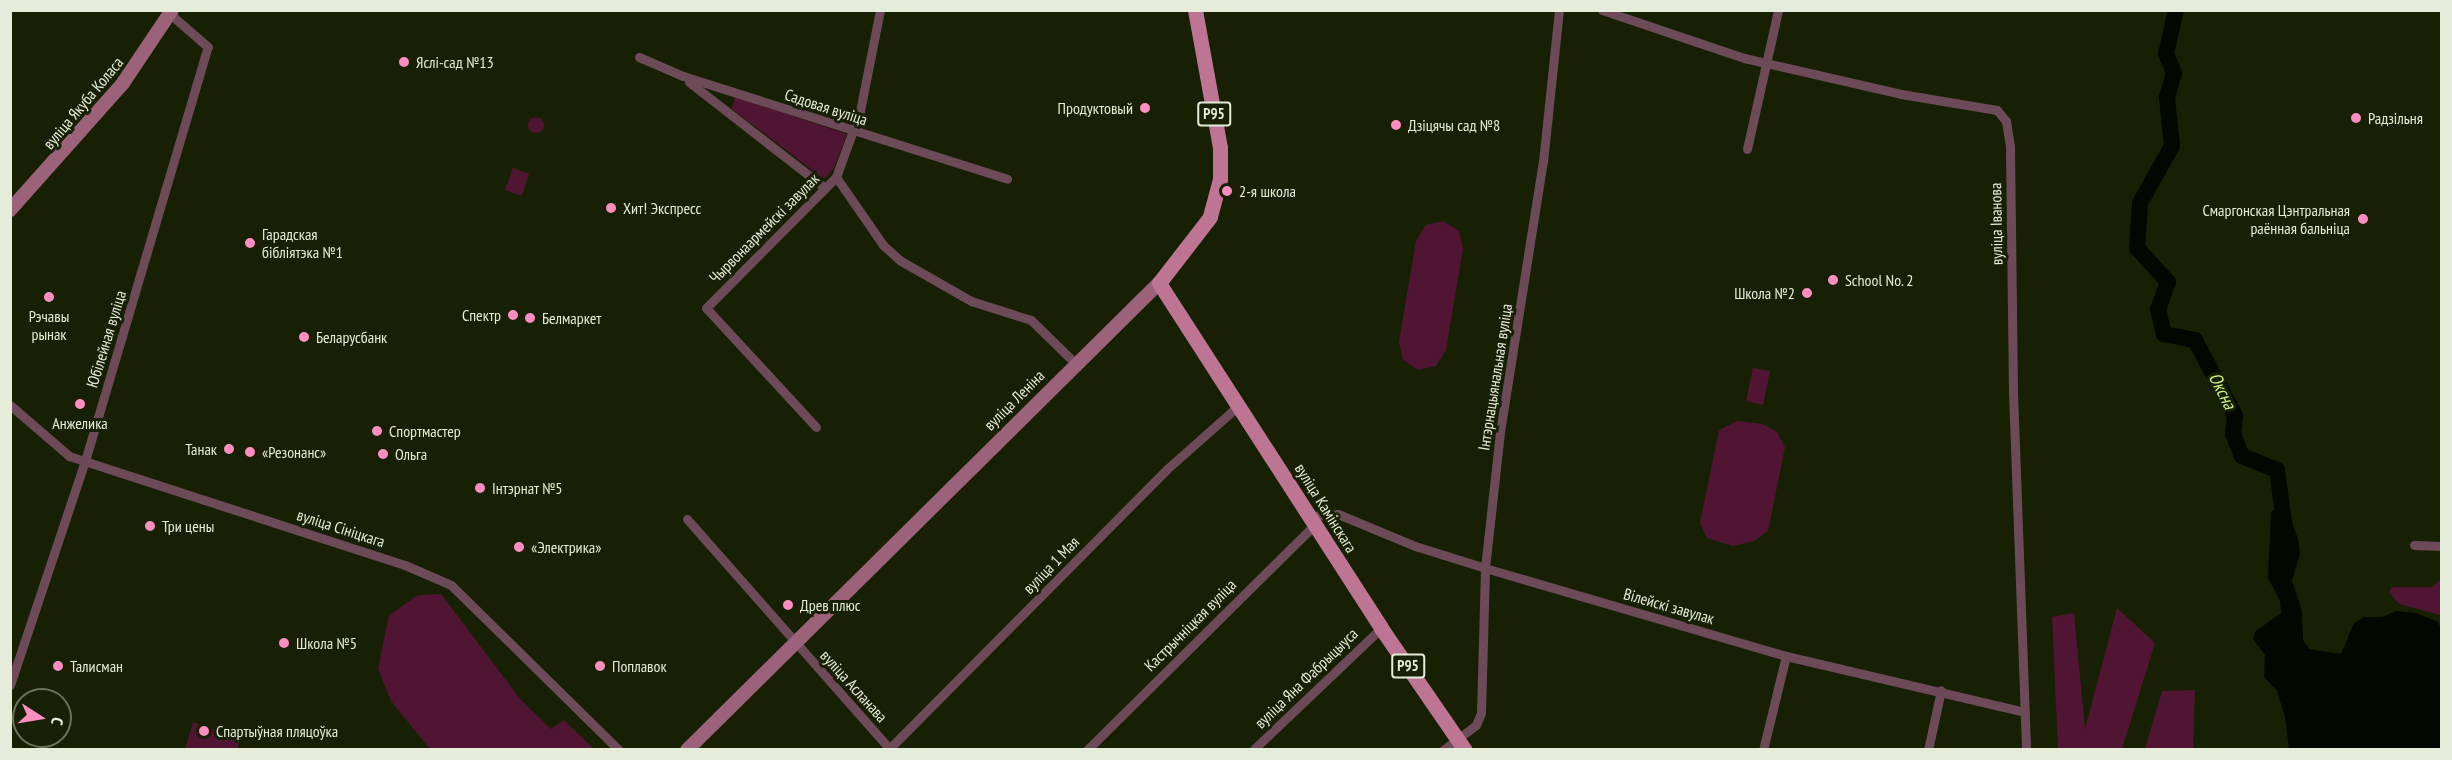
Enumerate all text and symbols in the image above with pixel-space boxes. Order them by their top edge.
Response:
place label: Яслі-сад №13 [416,52,494,72]
street label: вуліца Якуба Коласа [39,53,127,153]
marker: Яслі-сад №13 [397,55,411,69]
street label: Садовая вуліца [782,85,870,129]
place label: Продуктовый [1058,98,1133,118]
marker: Продуктовый [1138,101,1152,115]
road number: Р95 [1196,102,1232,126]
place label: Радзільня [2368,108,2423,128]
marker: Радзільня [2349,111,2363,125]
place label: Дзіцячы сад №8 [1408,115,1500,135]
marker: Дзіцячы сад №8 [1389,118,1403,132]
street label: Чырвонаармейскі завулак [705,169,823,287]
place label: 2-я школа [1239,181,1296,201]
street label: вуліца Іванова [1986,183,2006,265]
marker: 2-я школа [1220,184,1234,198]
place label: Хит! Экспресс [623,198,701,218]
place label: Смаргонская Цэнтральная раённая бальніца [2202,200,2350,238]
marker: Хит! Экспресс [604,201,618,215]
marker: Смаргонская Цэнтральная раённая бальніца [2354,210,2372,228]
place label: Гарадская бібліятэка №1 [262,224,343,262]
marker: Гарадская бібліятэка №1 [243,236,257,250]
place label: School No. 2 [1845,270,1914,290]
marker: School No. 2 [1826,273,1840,287]
place label: Школа №2 [1734,283,1795,303]
marker: Школа №2 [1800,286,1814,300]
street label: Юбілейная вуліца [82,288,130,390]
marker: Рэчавы рынак [42,290,56,304]
street label: Інтэрнацыянальная вуліца [1474,302,1516,452]
place label: Спектр [462,305,501,325]
place label: Рэчавы рынак [29,306,69,344]
marker: Спектр [506,308,520,322]
place label: Белмаркет [542,308,601,328]
marker: Белмаркет [523,311,537,325]
place label: Беларусбанк [316,327,387,347]
marker: Беларусбанк [297,330,311,344]
street label: вуліца Леніна [980,366,1048,434]
water label: Оксна [2204,369,2240,413]
marker: Анжелика [73,397,87,411]
place label: Анжелика [52,413,108,433]
place label: Спортмастер [389,421,461,441]
marker: Спортмастер [370,424,384,438]
place label: Танак [185,439,217,459]
marker: Танак [222,442,236,456]
place label: «Резонанс» [262,442,326,462]
place label: Ольга [395,444,427,464]
marker: «Резонанс» [243,445,257,459]
marker: Ольга [376,447,390,461]
street label: вуліца Камінскага [1291,460,1361,556]
place label: Інтэрнат №5 [492,478,563,498]
marker: Інтэрнат №5 [473,481,487,495]
street label: вуліца Сініцкага [295,505,387,551]
place label: Три цены [162,516,214,536]
marker: Три цены [143,519,157,533]
street label: вуліца 1 Мая [1019,532,1083,598]
place label: «Электрика» [531,537,601,557]
marker: «Электрика» [512,540,526,554]
street label: Кастрычніцкая вуліца [1140,575,1240,675]
street label: Вілейскі завулак [1622,584,1716,628]
place label: Древ плюс [800,595,860,615]
marker: Древ плюс [781,598,795,612]
street label: вуліца Яна Фабрыцыуса [1250,624,1362,732]
place label: Школа №5 [296,633,357,653]
marker: Школа №5 [277,636,291,650]
street label: вуліца Асланава [816,646,892,726]
road number: Р95 [1390,654,1426,678]
place label: Талисман [70,656,123,676]
place label: Поплавок [612,656,667,676]
marker: Талисман [51,659,65,673]
marker: Поплавок [593,659,607,673]
north arrow [12,688,72,748]
text: С [47,716,68,727]
place label: Спартыўная пляцоўка [216,721,338,741]
marker: Спартыўная пляцоўка [197,724,211,738]

